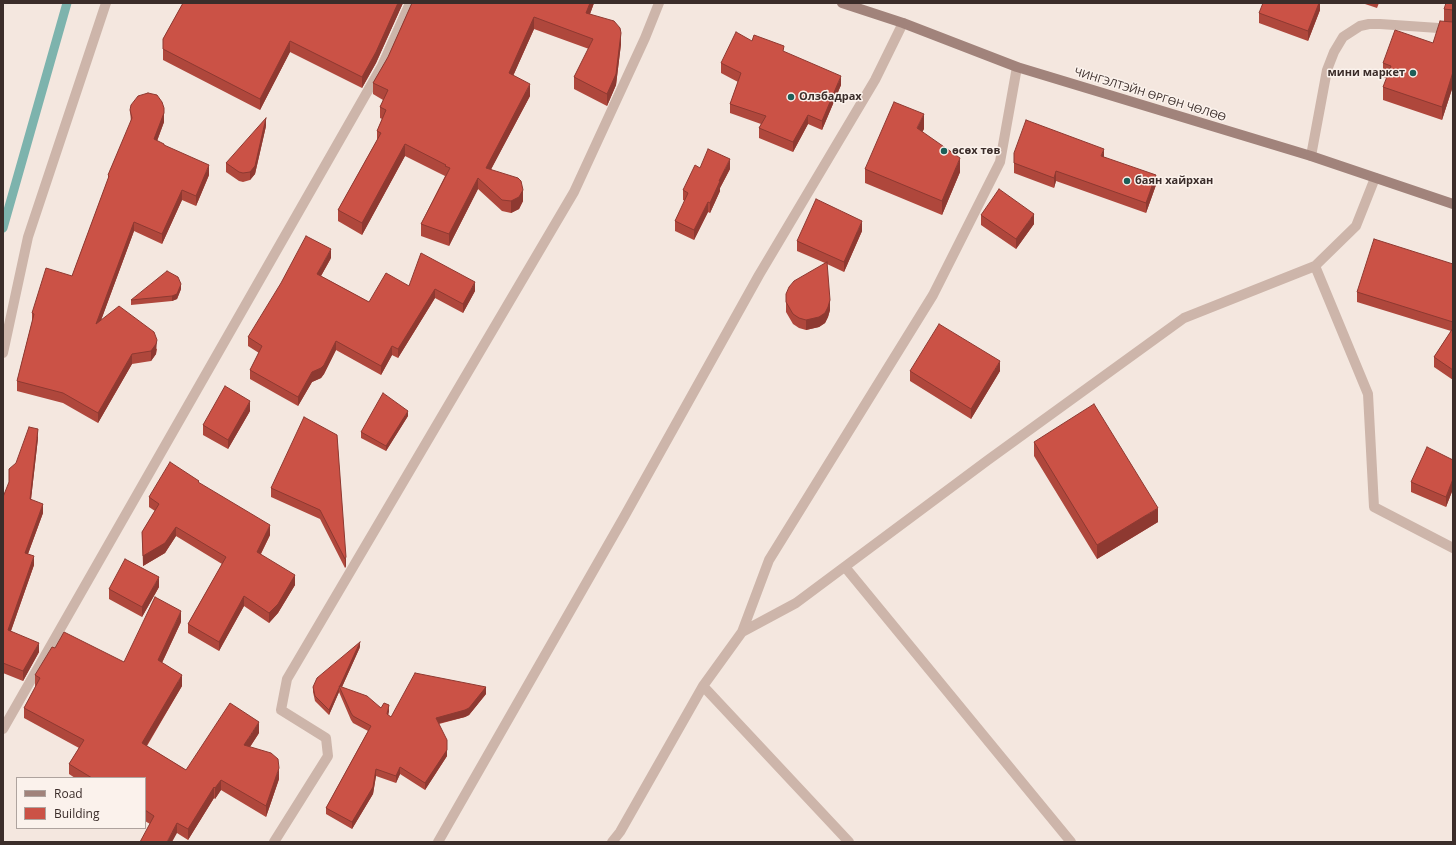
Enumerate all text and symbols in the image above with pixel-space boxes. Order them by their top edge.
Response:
street label: ЧИНГЭЛТЭЙН ӨРГӨН ЧӨЛӨӨ [1072,66,1228,124]
place label: мини маркет [1327,66,1405,80]
marker: мини маркет [1408,68,1418,78]
place label: Олзбадрах [799,90,862,104]
marker: Олзбадрах [786,92,796,102]
place label: өсөх төв [952,144,1000,158]
marker: өсөх төв [939,146,949,156]
place label: баян хайрхан [1135,174,1213,188]
marker: баян хайрхан [1122,176,1132,186]
legend [16,777,146,829]
text: Road [54,785,83,802]
text: Building [54,805,99,822]

